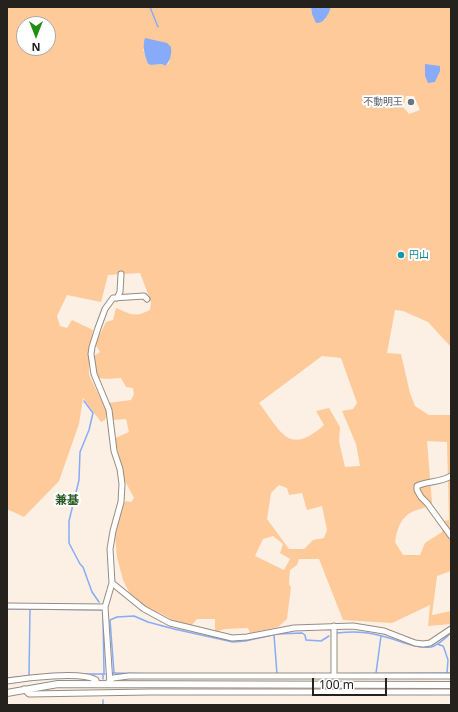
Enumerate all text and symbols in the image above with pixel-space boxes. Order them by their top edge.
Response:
north arrow [16,16,56,56]
text: N [32,40,40,55]
place label: 不動明王 [363,96,403,108]
marker: 不動明王 [406,97,416,107]
place label: 円山 [409,249,429,261]
marker: 円山 [396,250,406,260]
district label: 兼基 [55,494,79,508]
scale bar [314,670,389,696]
text: 100 m [319,676,354,693]

